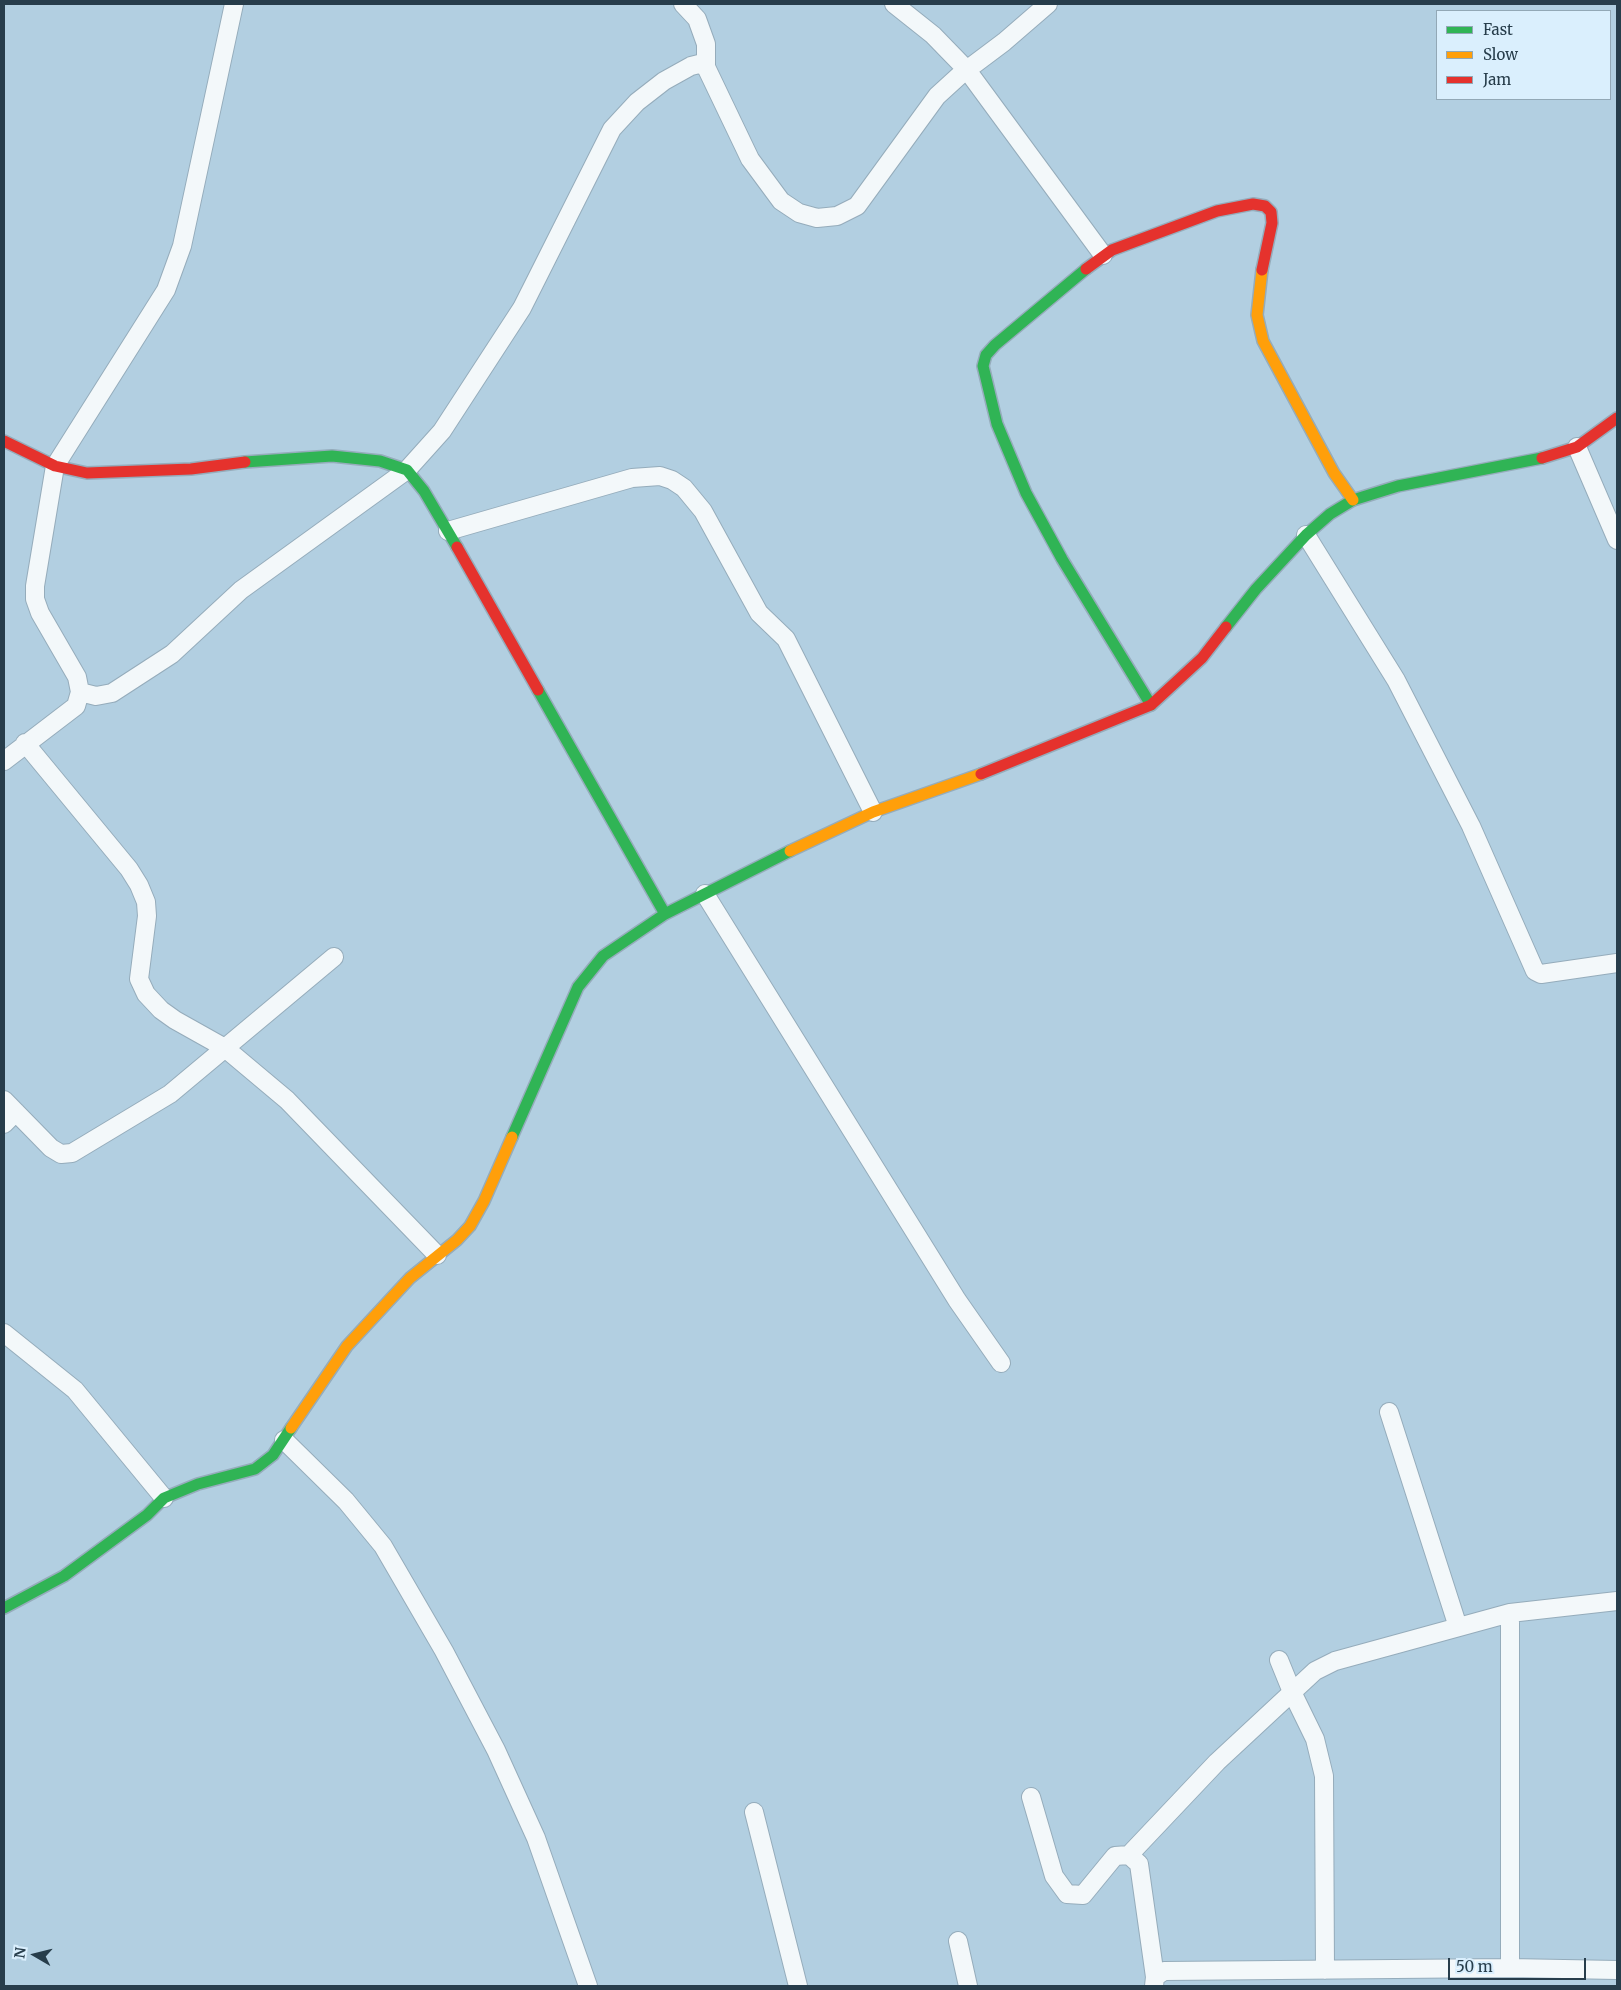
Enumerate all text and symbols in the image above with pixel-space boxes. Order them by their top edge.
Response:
legend [1436,10,1611,100]
text: Fast [1483,20,1513,39]
text: Slow [1483,45,1518,64]
text: Jam [1483,70,1511,89]
north arrow [10,1930,60,1980]
text: N [10,1946,30,1960]
scale bar [1451,1948,1588,1980]
text: 50 m [1456,1957,1493,1976]

